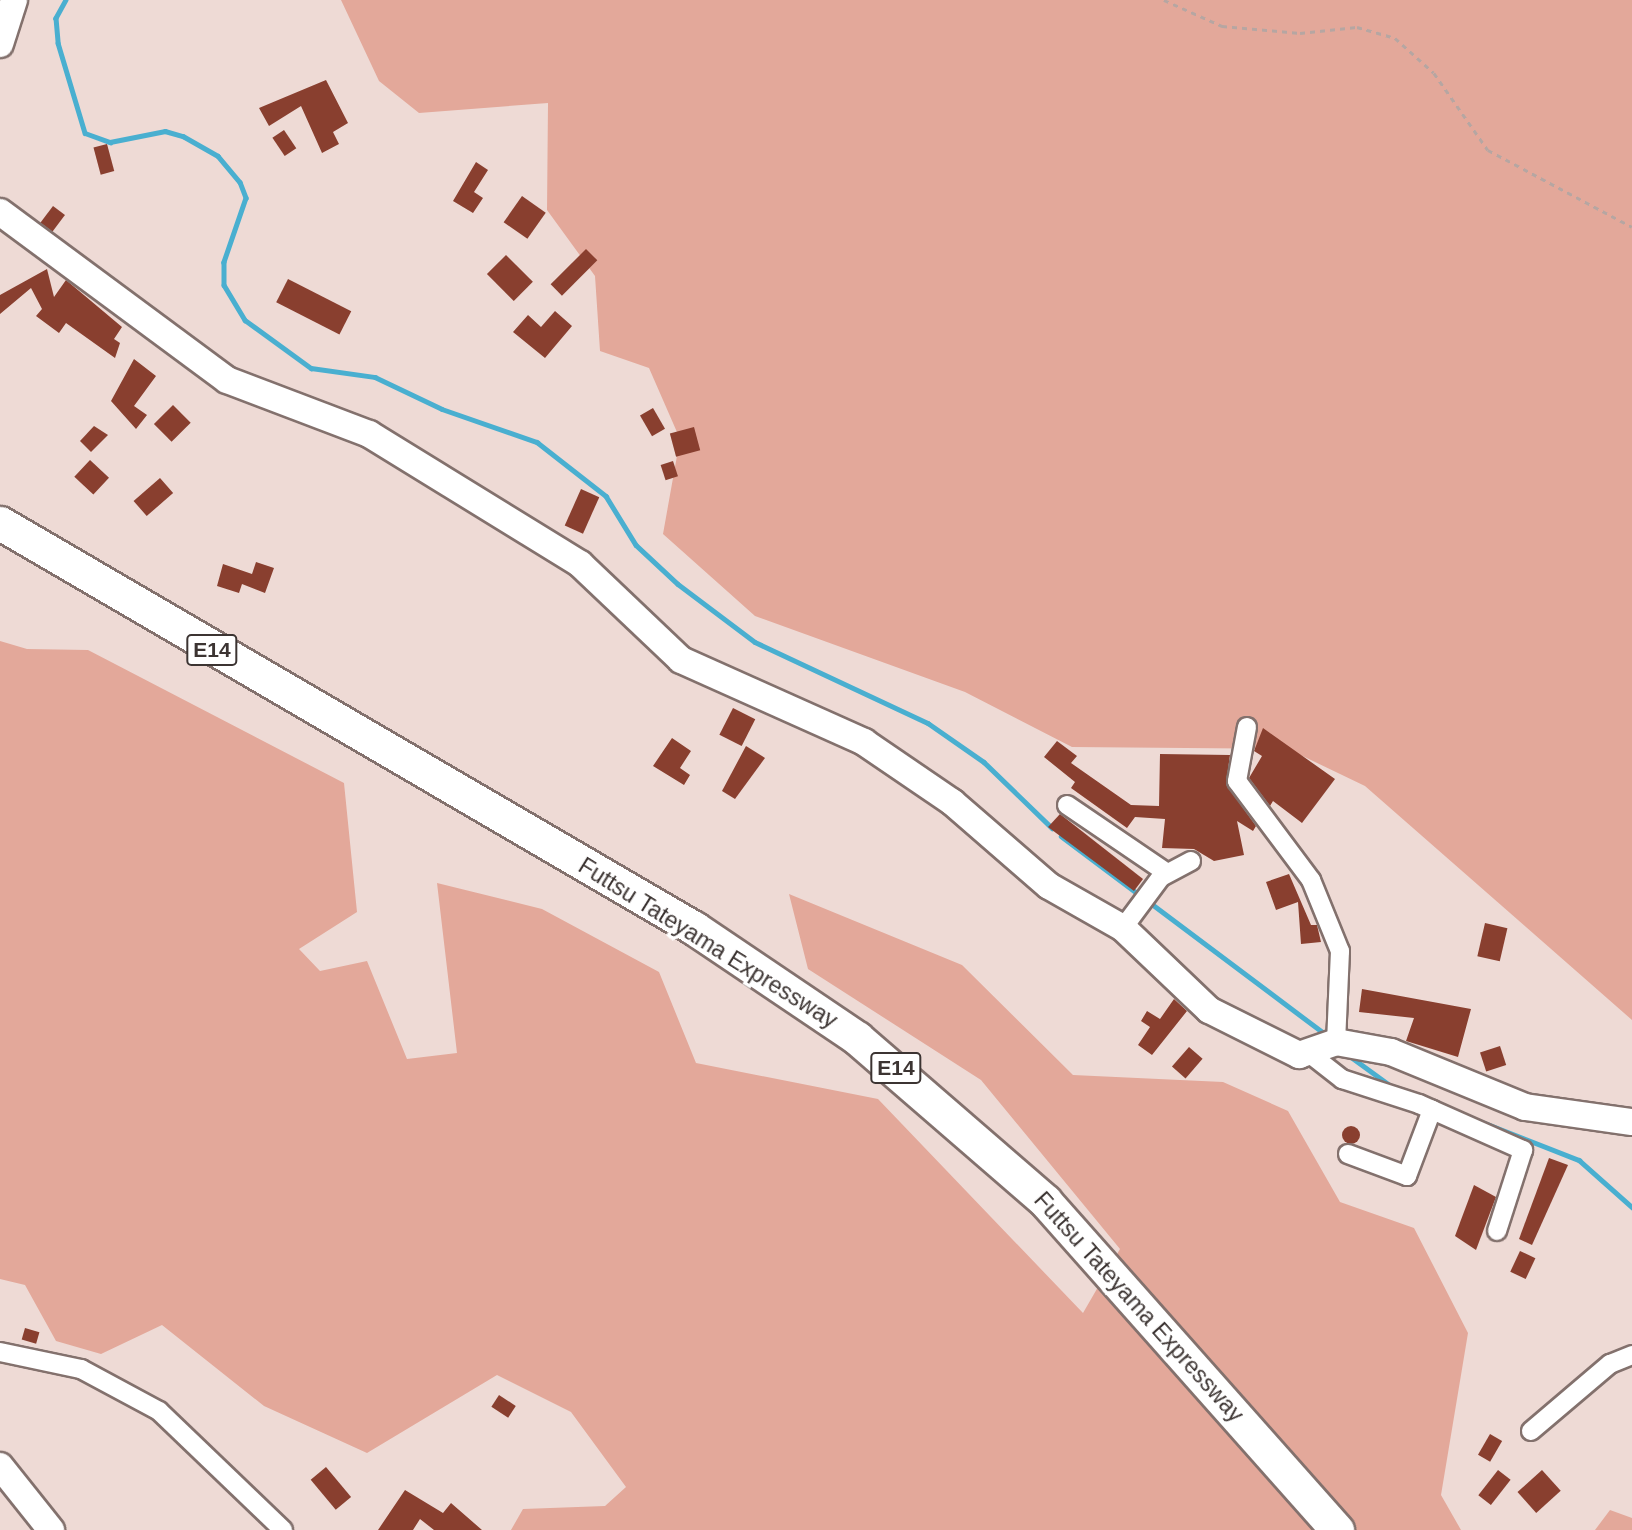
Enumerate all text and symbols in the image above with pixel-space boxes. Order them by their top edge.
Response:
road number: E14 [186,632,238,668]
street label: Futtsu Tateyama Expressway [573,852,843,1034]
road number: E14 [870,1050,922,1086]
street label: Futtsu Tateyama Expressway [1028,1186,1250,1428]

